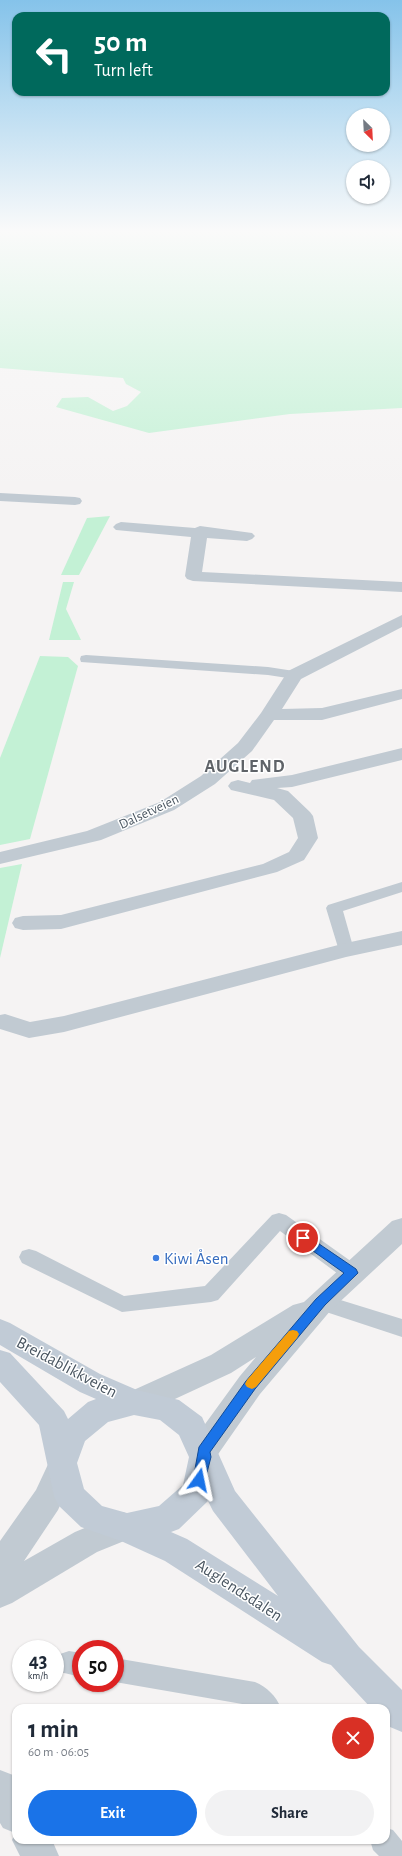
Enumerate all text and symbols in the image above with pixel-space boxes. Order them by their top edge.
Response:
icon: left [28,28,80,80]
text: 50 m [94,29,148,57]
text: Turn left [94,62,153,80]
north arrow [346,108,390,152]
map controls [346,108,390,204]
button: sound [346,160,390,204]
district label: AUGLEND [205,758,285,776]
street label: Dalsetveien [117,792,181,832]
pin [286,1221,320,1255]
icon: arrive [292,1227,314,1249]
place label: Kiwi Åsen [164,1249,229,1267]
marker: Kiwi Åsen [151,1253,161,1263]
street label: Breidablikkveien [14,1333,120,1401]
position arrow [178,1459,220,1501]
street label: Auglendsdalen [193,1556,285,1624]
speed limit sign: 50 [72,1640,124,1692]
text: 43 [29,1651,47,1671]
text: km/h [28,1671,48,1681]
button: close [332,1717,374,1759]
text: 1 min [28,1718,79,1742]
text: 60 m · 06:05 [28,1746,89,1759]
button: Exit [28,1790,197,1836]
button: Share [205,1790,374,1836]

